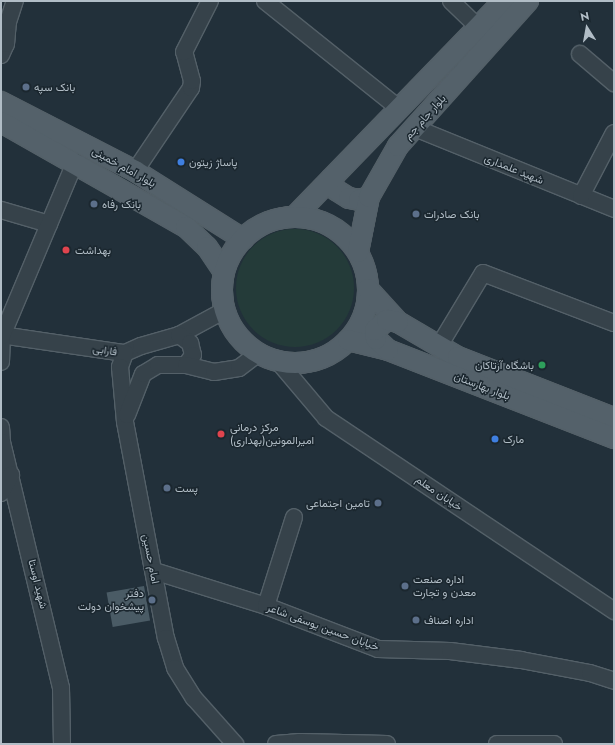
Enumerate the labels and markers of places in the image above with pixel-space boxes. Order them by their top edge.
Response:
place label: بانک سپه [34,80,75,94]
marker: بانک سپه [21,82,31,92]
place label: پاساژ زیتون [189,155,237,169]
marker: پاساژ زیتون [176,157,186,167]
place label: بانک رفاه [102,197,141,211]
marker: بانک رفاه [89,199,99,209]
place label: بانک صادرات [424,207,479,221]
marker: بانک صادرات [411,209,421,219]
place label: بهداشت [75,243,111,257]
marker: بهداشت [60,244,72,256]
place label: باشگاه آرتاکان [475,358,534,372]
marker: باشگاه آرتاکان [537,360,547,370]
place label: مرکز درمانی امیرالمونین(بهداری) [230,421,314,447]
marker: مرکز درمانی امیرالمونین(بهداری) [215,428,227,440]
place label: مارک [503,432,524,446]
marker: مارک [490,434,500,444]
place label: پست [175,481,198,495]
marker: پست [162,483,172,493]
place label: تامین اجتماعی [306,496,370,510]
marker: تامین اجتماعی [373,498,383,508]
place label: اداره صنعت معدن و تجارت [413,573,476,599]
marker: اداره صنعت معدن و تجارت [400,581,410,591]
place label: دفتر پیشخوان دولت [78,587,144,613]
marker: دفتر پیشخوان دولت [147,595,157,605]
place label: اداره اصناف [424,613,474,627]
marker: اداره اصناف [411,615,421,625]

